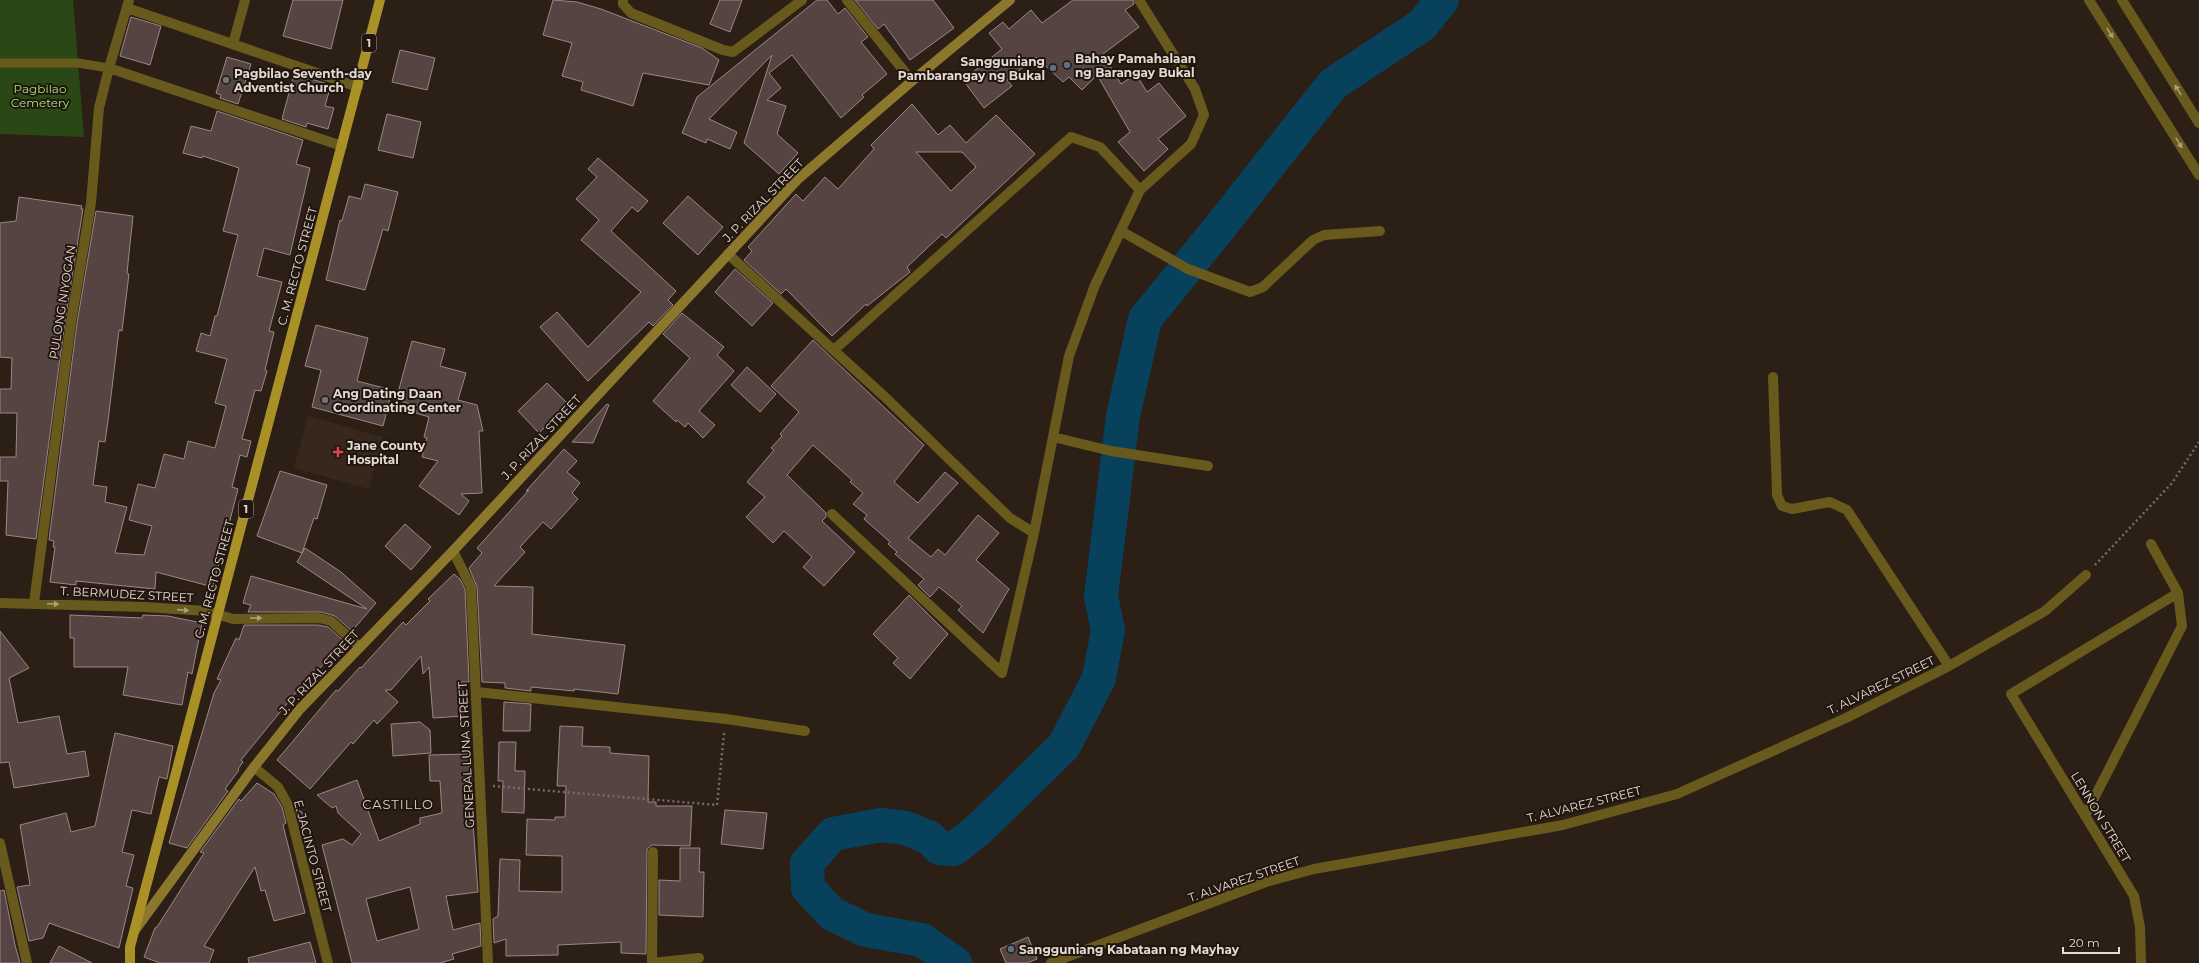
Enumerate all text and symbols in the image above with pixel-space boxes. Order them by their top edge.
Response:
one-way arrow [2106,28,2114,38]
road number: 1 [362,34,376,52]
place label: Bahay Pamahalaan ng Barangay Bukal [1075,51,1196,80]
place label: Sangguniang Pambarangay ng Bukal [898,54,1045,83]
marker: Bahay Pamahalaan ng Barangay Bukal [1062,60,1072,70]
marker: Sangguniang Pambarangay ng Bukal [1048,63,1058,73]
place label: Pagbilao Seventh-day Adventist Church [233,66,372,95]
marker: Pagbilao Seventh-day Adventist Church [221,75,231,85]
park label: Pagbilao Cemetery [11,81,70,110]
one-way arrow [2175,84,2182,96]
one-way arrow [2175,138,2183,148]
street label: J. P. RIZAL STREET [719,155,807,246]
street label: C. M. RECTO STREET [274,205,320,327]
street label: PULONG NIYOGAN [46,244,78,360]
place label: Ang Dating Daan Coordinating Center [332,386,461,415]
street label: J. P. RIZAL STREET [497,391,584,483]
marker: Ang Dating Daan Coordinating Center [320,395,330,405]
place label: Jane County Hospital [346,438,426,467]
marker: Jane County Hospital [332,446,344,458]
road number: 1 [239,500,253,518]
street label: C. M. RECTO STREET [191,518,237,640]
street label: T. BERMUDEZ STREET [60,583,194,605]
one-way arrow [47,600,59,607]
one-way arrow [177,606,189,613]
one-way arrow [250,615,263,621]
street label: J. P. RIZAL STREET [275,626,362,718]
street label: T. ALVAREZ STREET [1825,653,1937,717]
street label: GENERAL LUNA STREET [455,681,477,828]
street label: LENNON STREET [2068,769,2134,865]
street label: T. ALVAREZ STREET [1525,783,1643,825]
district label: CASTILLO [362,796,434,812]
street label: E. JACINTO STREET [291,798,335,914]
street label: T. ALVAREZ STREET [1186,853,1302,905]
scale bar [2063,929,2119,955]
text: 20 m [2069,935,2100,950]
place label: Sangguniang Kabataan ng Mayhay [1019,942,1240,957]
marker: Sangguniang Kabataan ng Mayhay [1006,944,1016,954]

